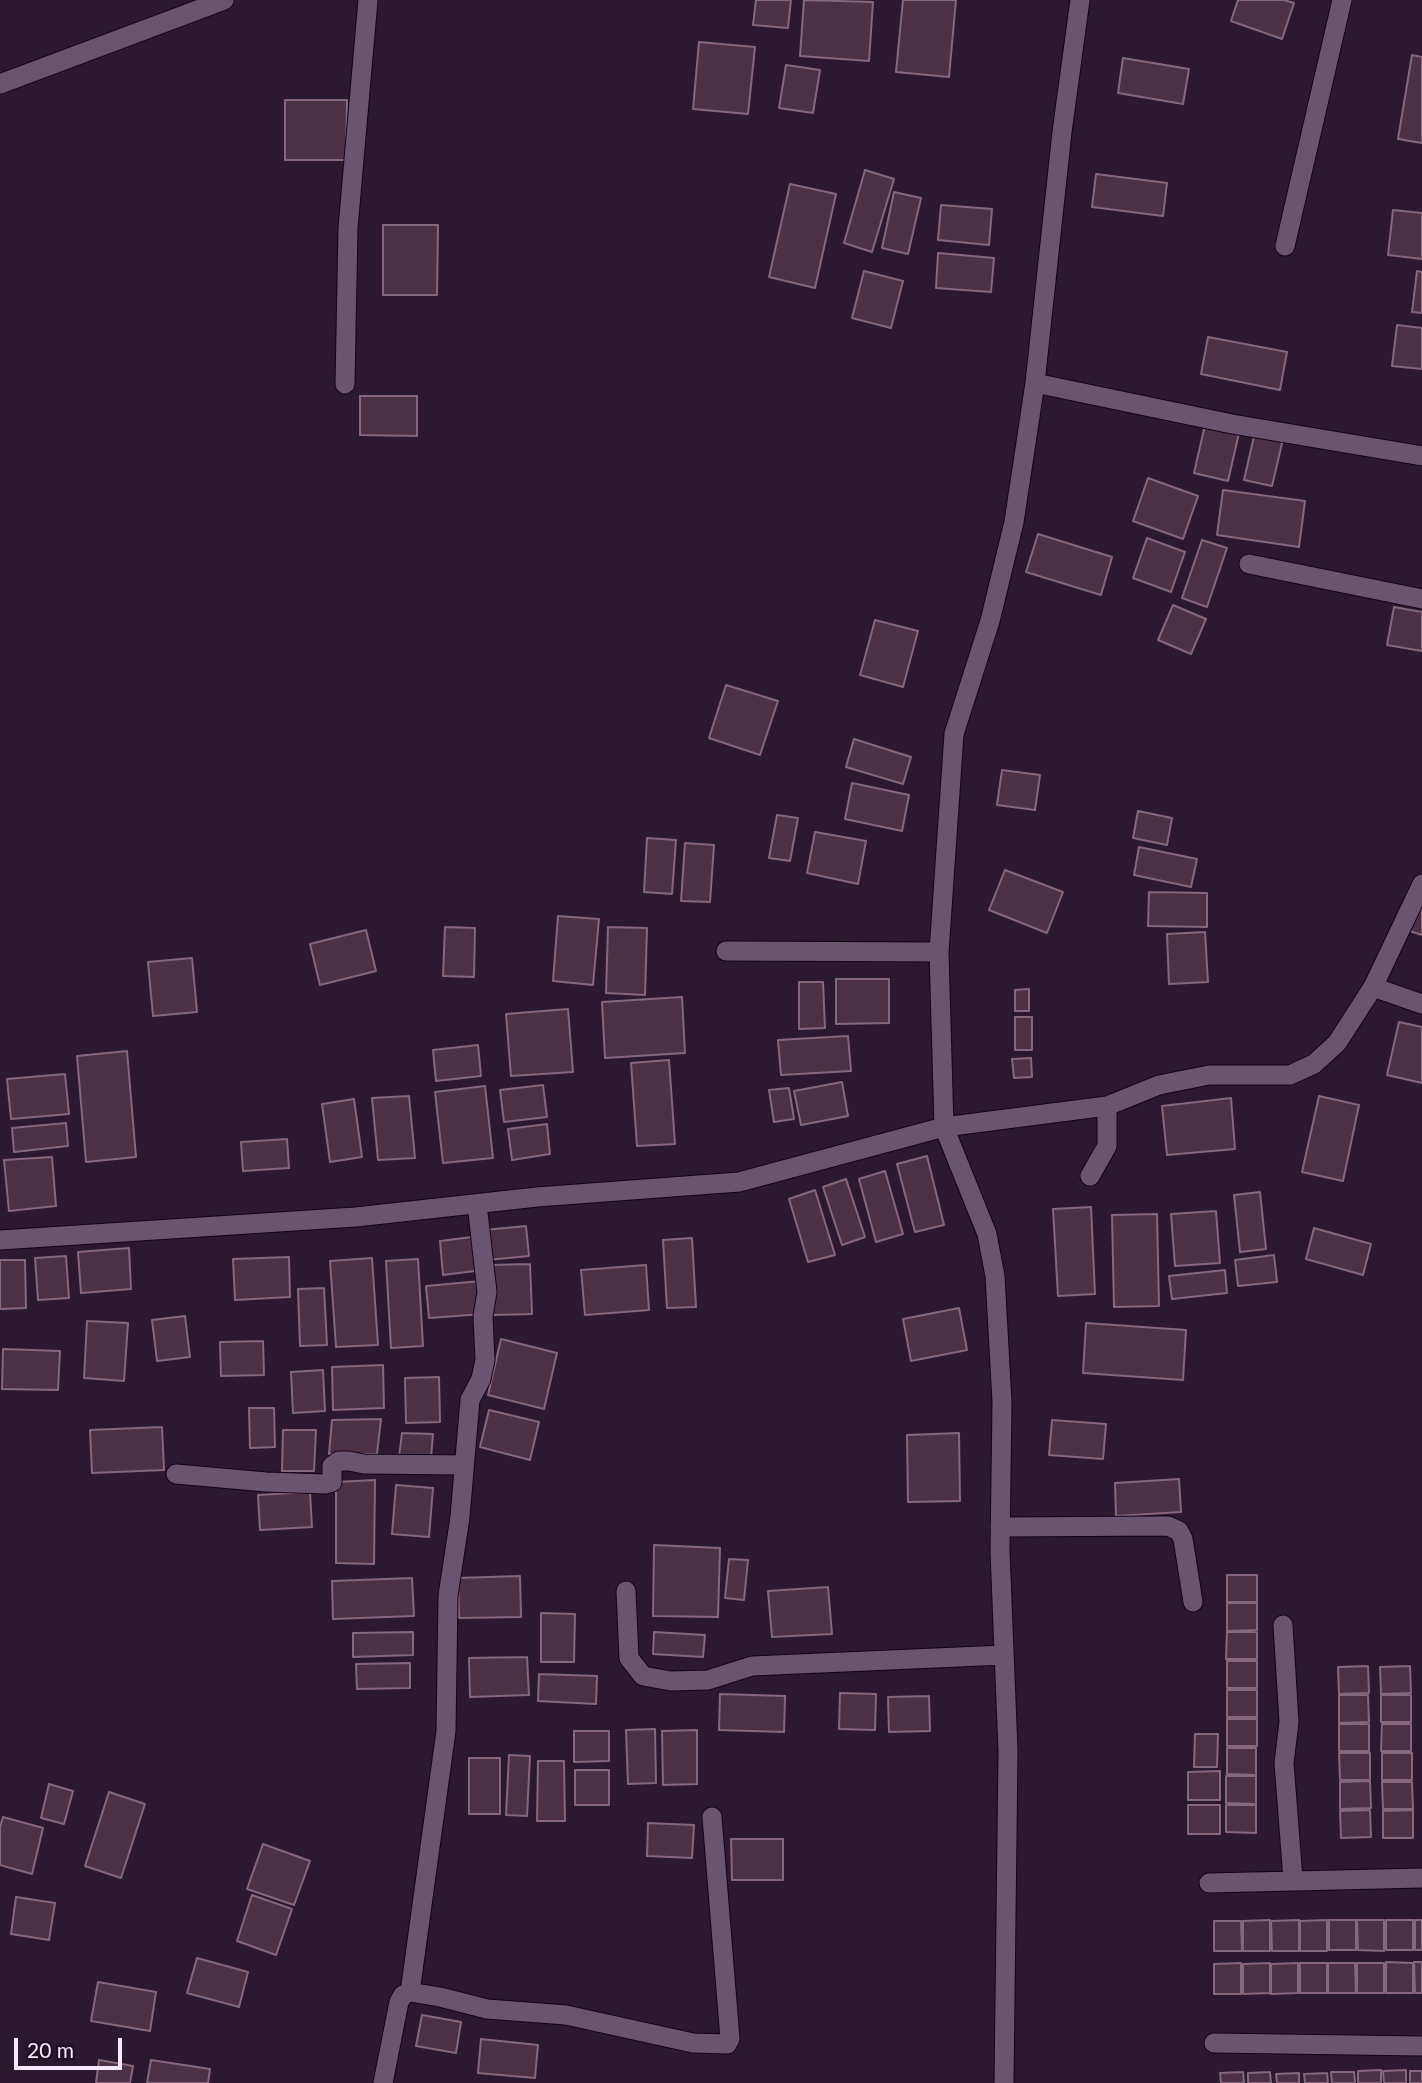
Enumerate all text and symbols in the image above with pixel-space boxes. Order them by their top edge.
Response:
scale bar [18,2024,126,2068]
text: 20 m [27,2037,74,2062]

